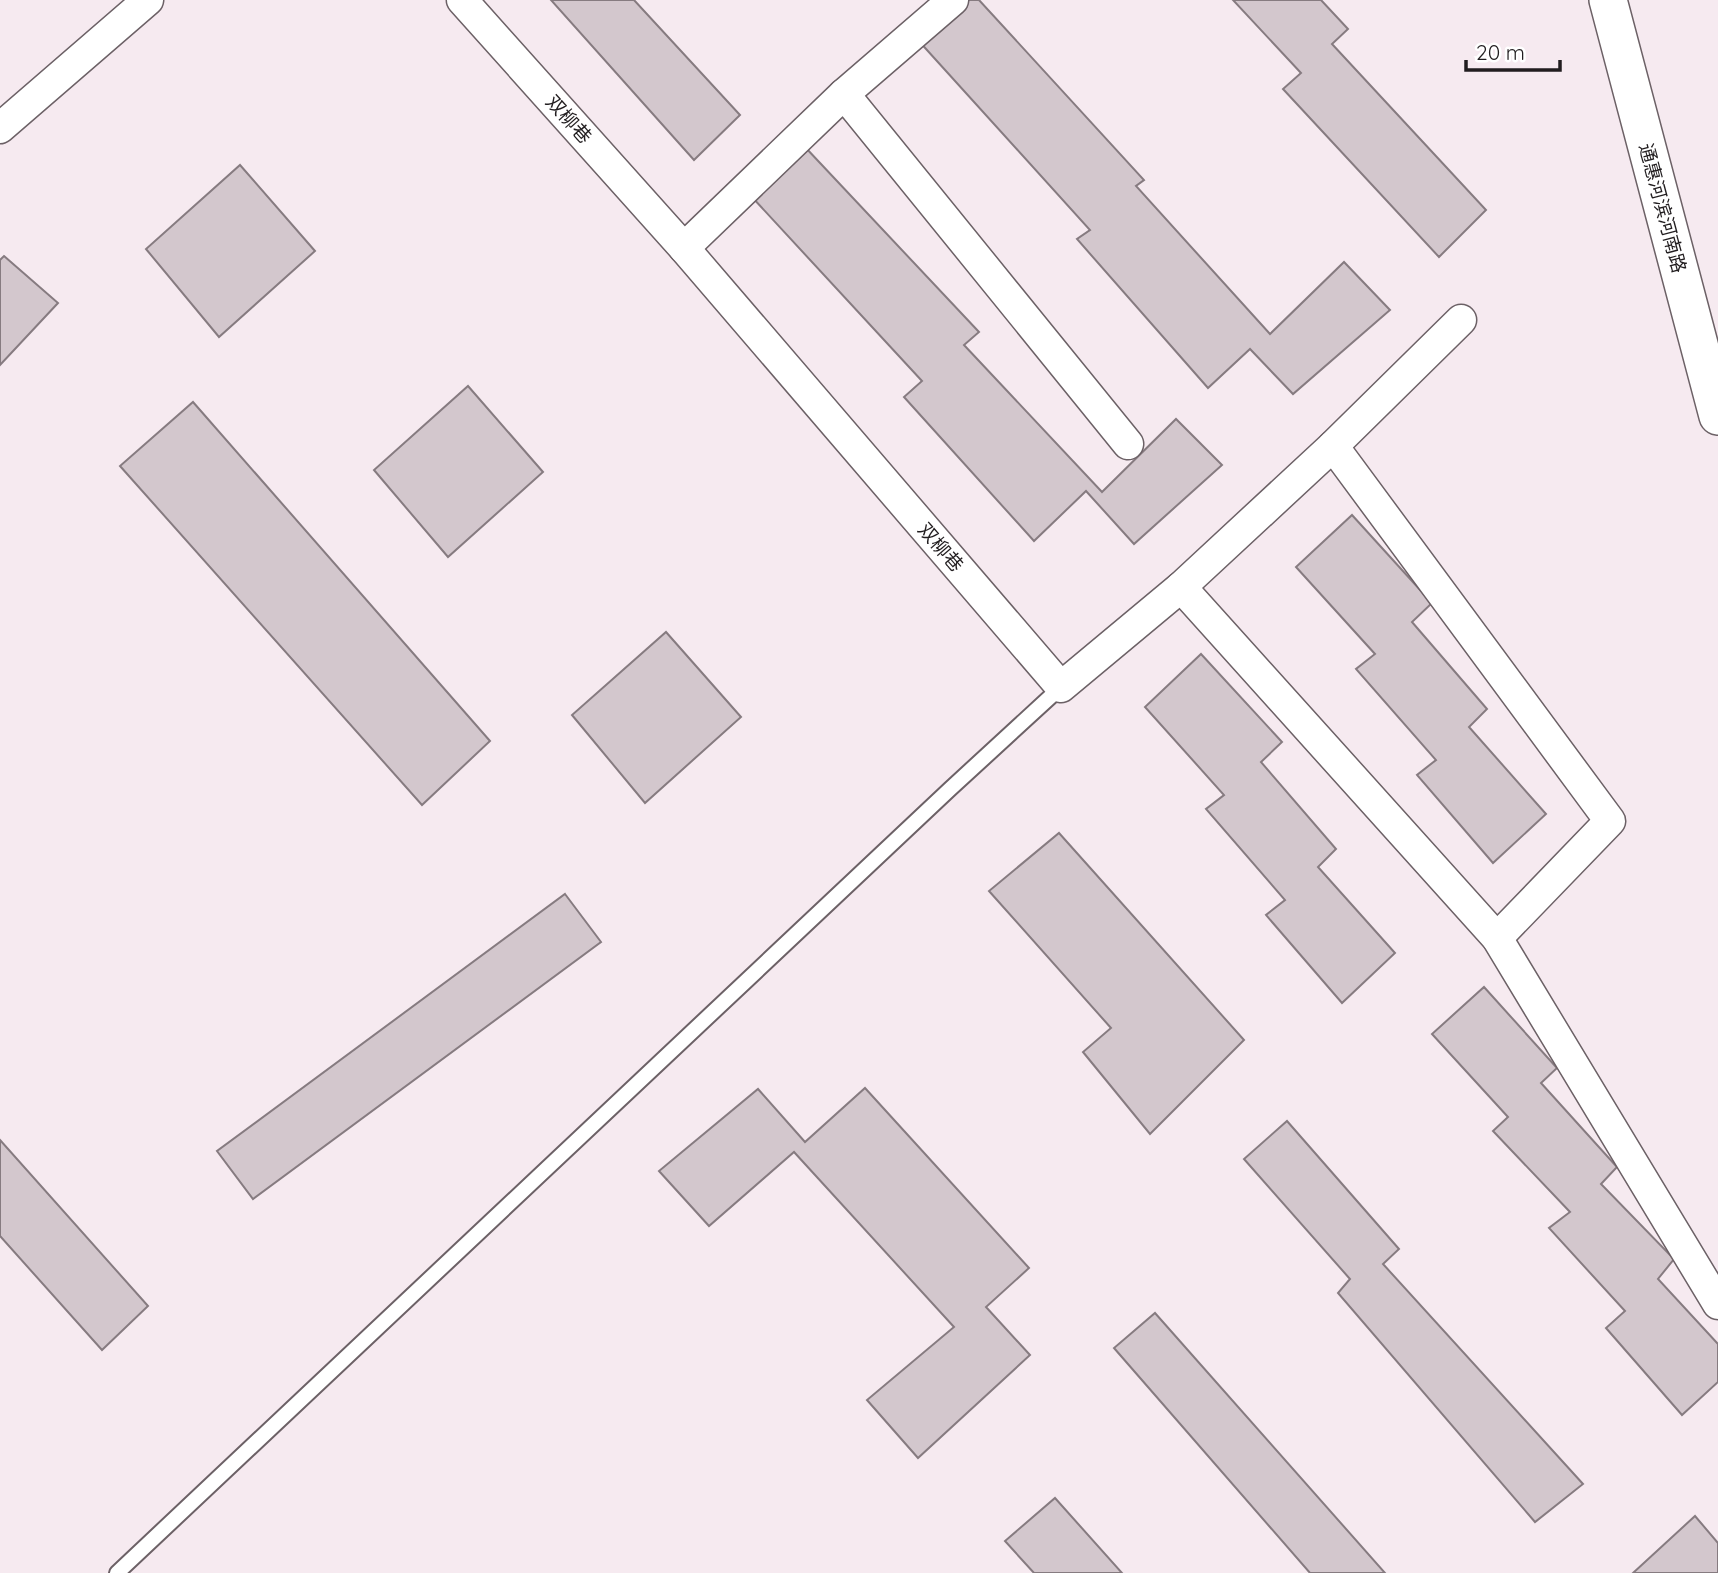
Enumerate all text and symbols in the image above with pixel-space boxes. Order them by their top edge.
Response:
scale bar [1466,28,1560,72]
text: 20 m [1476,39,1525,65]
street label: 双柳巷 [541,90,597,148]
street label: 通惠河滨河南路 [1634,141,1692,275]
street label: 双柳巷 [913,518,969,576]

